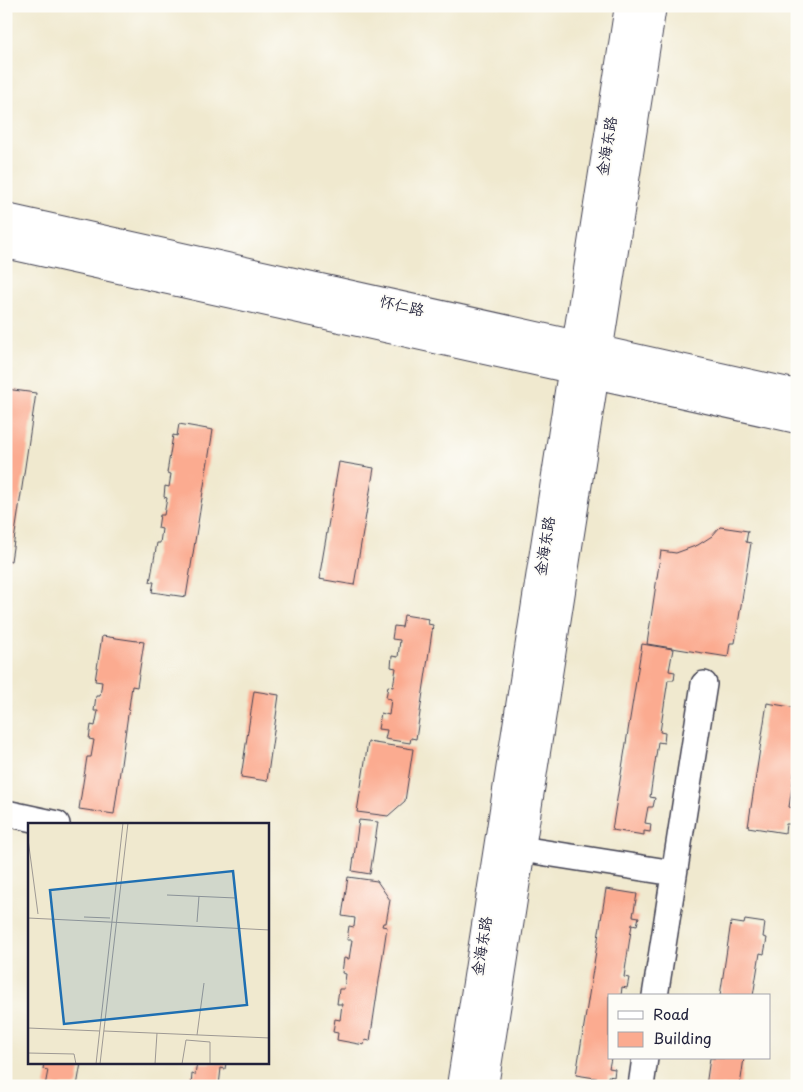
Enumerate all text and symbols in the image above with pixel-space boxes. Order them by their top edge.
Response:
street label: 金海东路 [589,114,622,177]
street label: 怀仁路 [378,288,427,321]
street label: 金海东路 [527,514,560,577]
inset map [28,823,269,1064]
street label: 金海东路 [464,914,497,977]
legend [608,994,770,1060]
text: Road [653,1002,689,1025]
text: Building [653,1026,712,1049]

